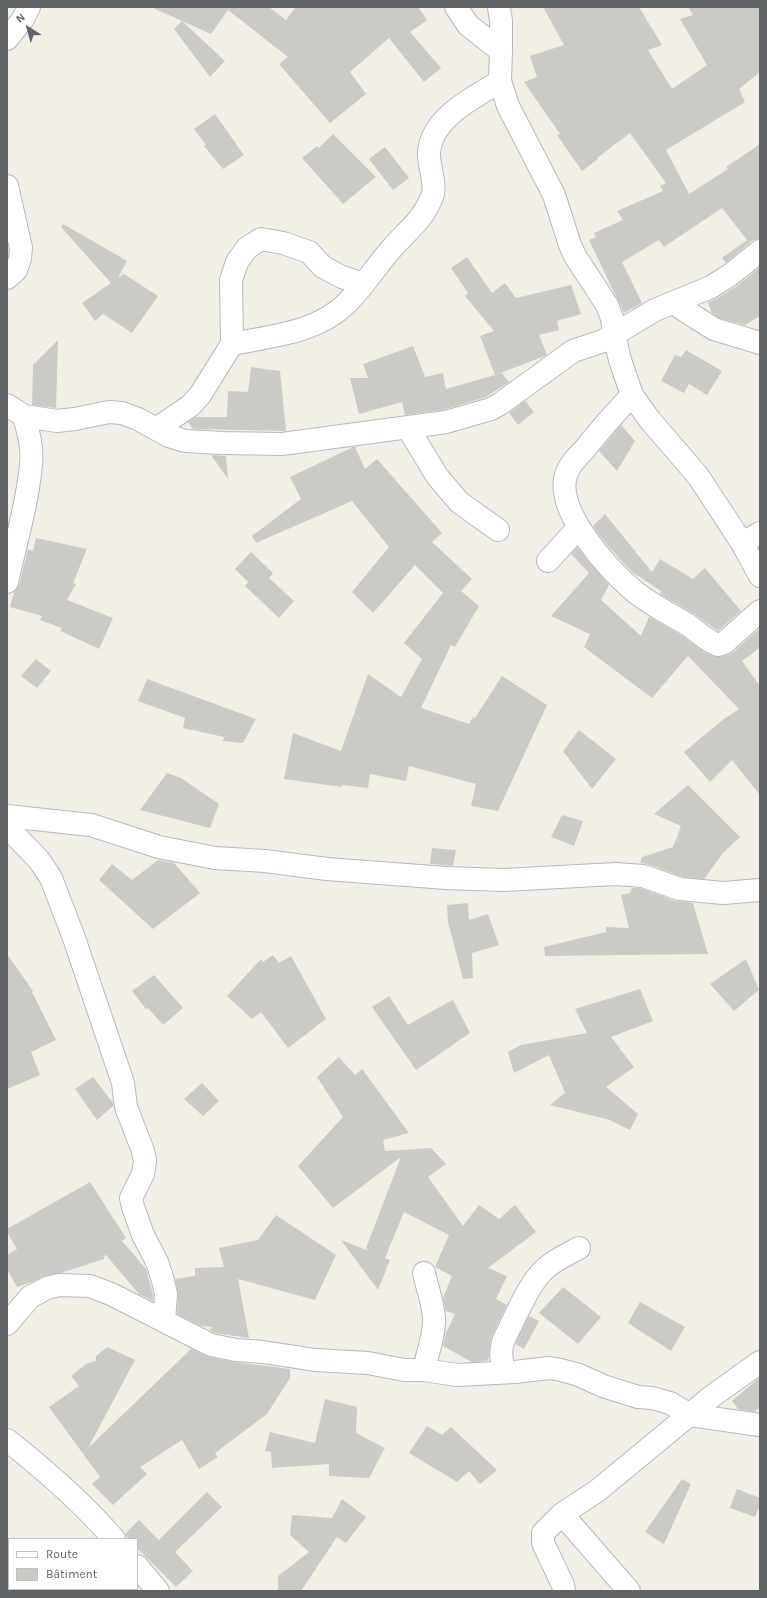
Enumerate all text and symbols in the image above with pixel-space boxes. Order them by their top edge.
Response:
north arrow [8,8,48,48]
text: N [13,10,28,26]
legend [8,1538,138,1590]
text: Route [46,1547,78,1561]
text: Bâtiment [46,1567,97,1581]

